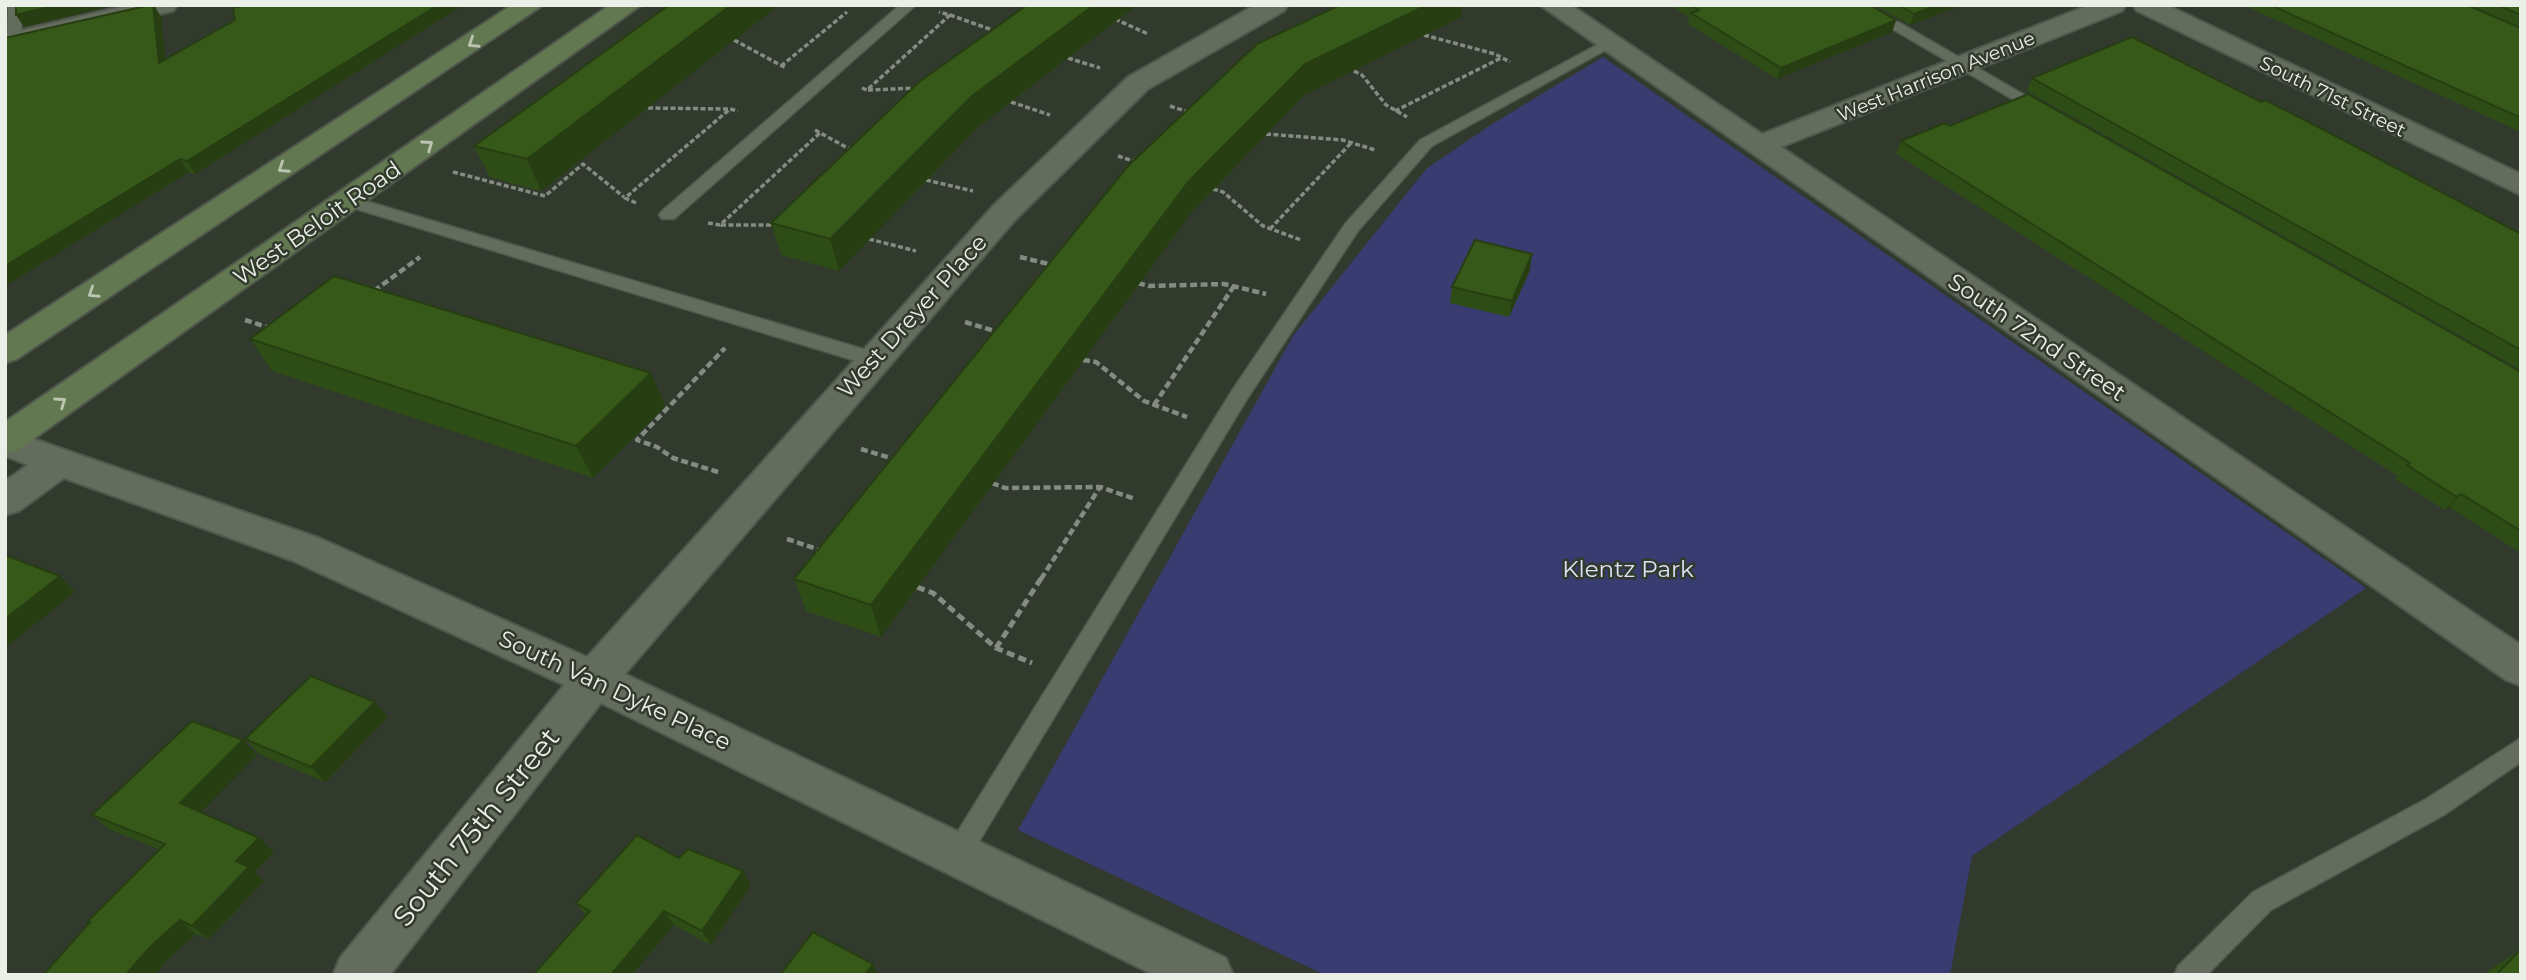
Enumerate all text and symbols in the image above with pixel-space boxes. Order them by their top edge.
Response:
street label: West Harrison Avenue [1834,26,2038,127]
one-way arrow [467,35,480,48]
street label: South 71st Street [2256,51,2410,142]
one-way arrow [420,141,433,153]
street label: West Beloit Road [228,155,406,291]
one-way arrow [278,160,291,172]
street label: West Dreyer Place [831,228,993,404]
street label: South 72nd Street [1943,267,2131,407]
one-way arrow [88,285,101,298]
one-way arrow [53,398,66,410]
park label: Klentz Park [1562,555,1694,583]
street label: South Van Dyke Place [495,624,735,756]
street label: South 75th Street [386,721,566,933]

